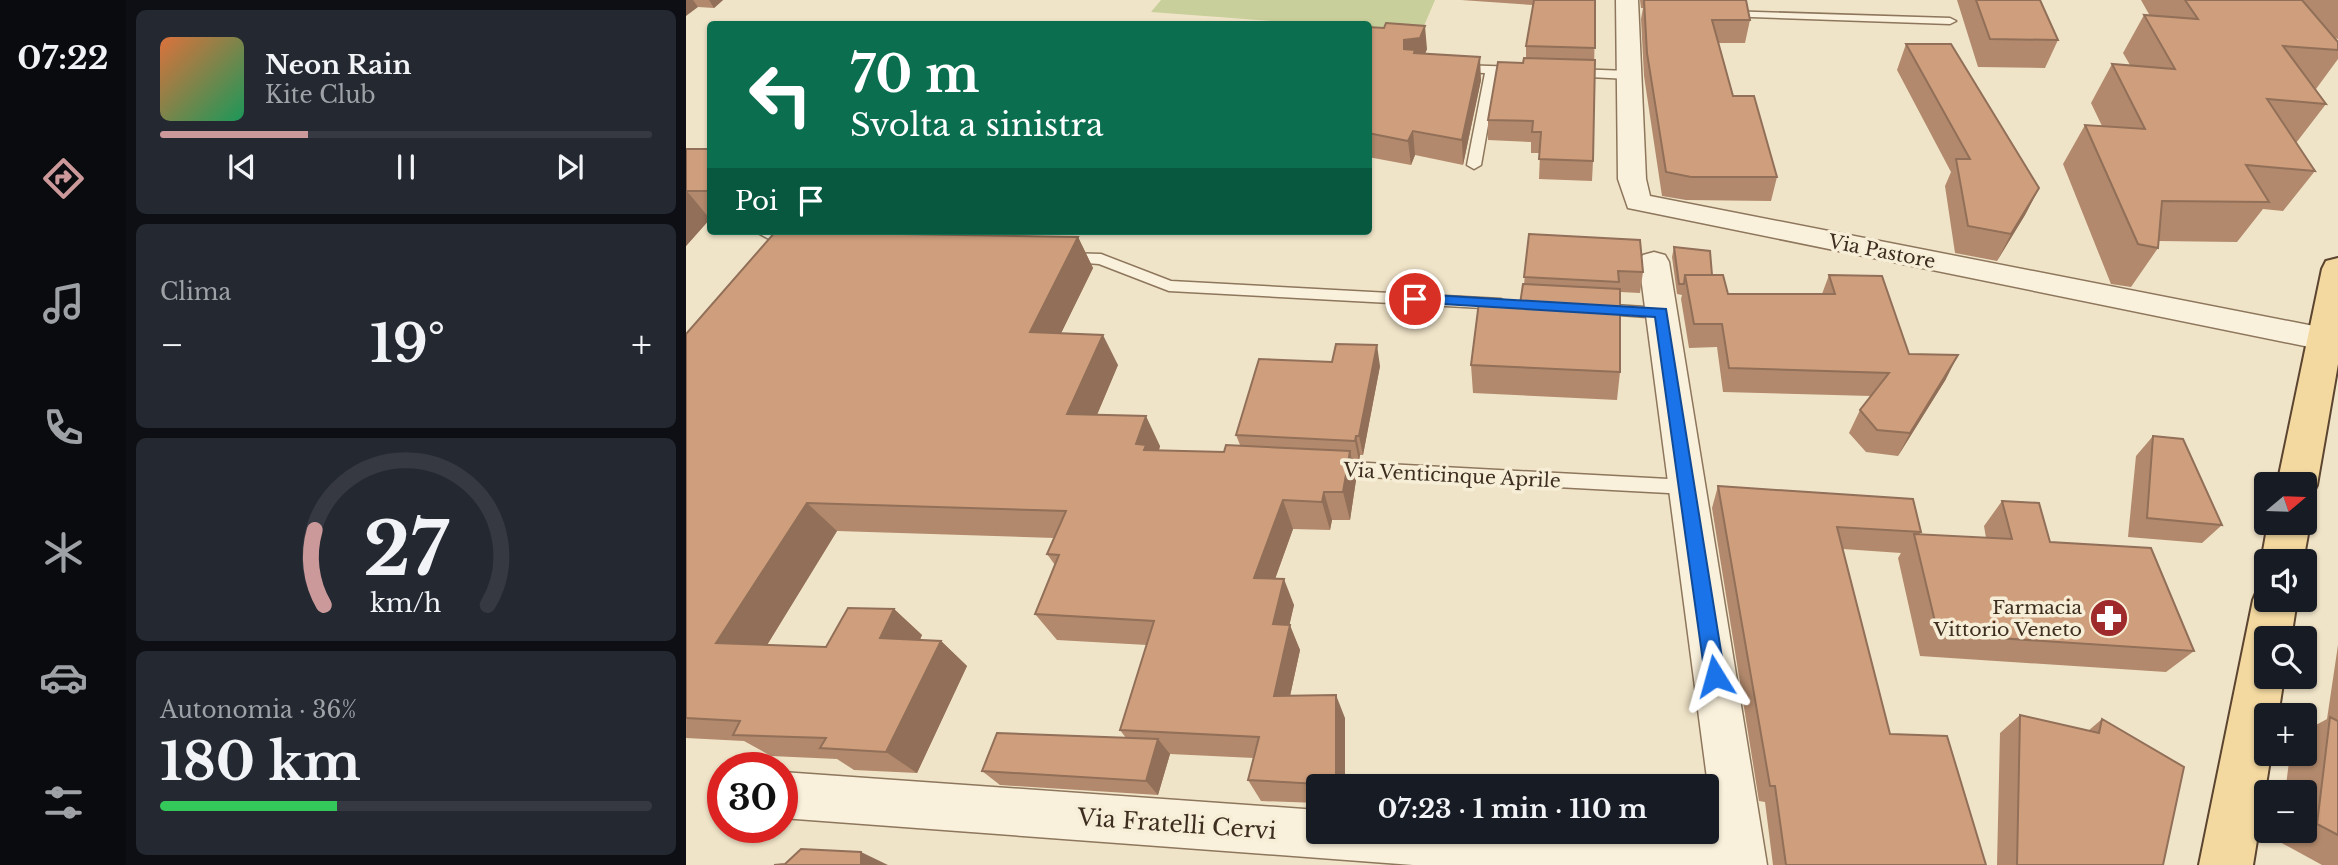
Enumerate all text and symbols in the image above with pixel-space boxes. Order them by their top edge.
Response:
text: 07:22 [17,38,109,78]
text: 70 m [850,44,980,105]
text: Neon Rain [265,49,411,81]
icon: left [735,49,826,140]
text: Kite Club [265,81,376,109]
text: Svolta a sinistra [850,105,1103,145]
icon: previous [223,148,261,186]
icon: pause [387,148,425,186]
icon: next [551,148,589,186]
icon: directions [39,154,88,203]
icon: arrive [792,182,830,220]
text: Poi [735,185,778,217]
street label: Via Pastore [1826,230,1937,273]
pin [1385,269,1445,329]
text: Clima [160,278,231,306]
icon: music [39,279,88,328]
icon: arrive [1396,280,1434,318]
text: 19° [370,312,445,376]
text: − [160,321,184,368]
text: + [631,321,652,368]
icon: phone [39,403,88,452]
street label: Via Venticinque Aprile [1342,458,1561,493]
north arrow [2254,472,2317,536]
map controls [2254,472,2317,843]
text: 27 [364,505,450,596]
icon: climate [39,528,88,577]
button: sound [2254,549,2317,612]
text: km/h [371,588,441,619]
place label: Farmacia Vittorio Veneto [1933,596,2082,641]
pharmacy icon: Farmacia Vittorio Veneto [2088,597,2130,639]
button: search [2254,626,2317,689]
position arrow [1678,639,1752,713]
icon: car [39,653,88,702]
text: Autonomia · 36% [160,696,357,724]
button: + [2254,703,2317,766]
text: 180 km [160,730,361,794]
speed limit sign: 30 [707,752,798,843]
icon: filters [39,778,88,827]
button: − [2254,780,2317,843]
text: 07:23 · 1 min · 110 m [1378,793,1647,825]
street label: Via Fratelli Cervi [1076,803,1278,845]

